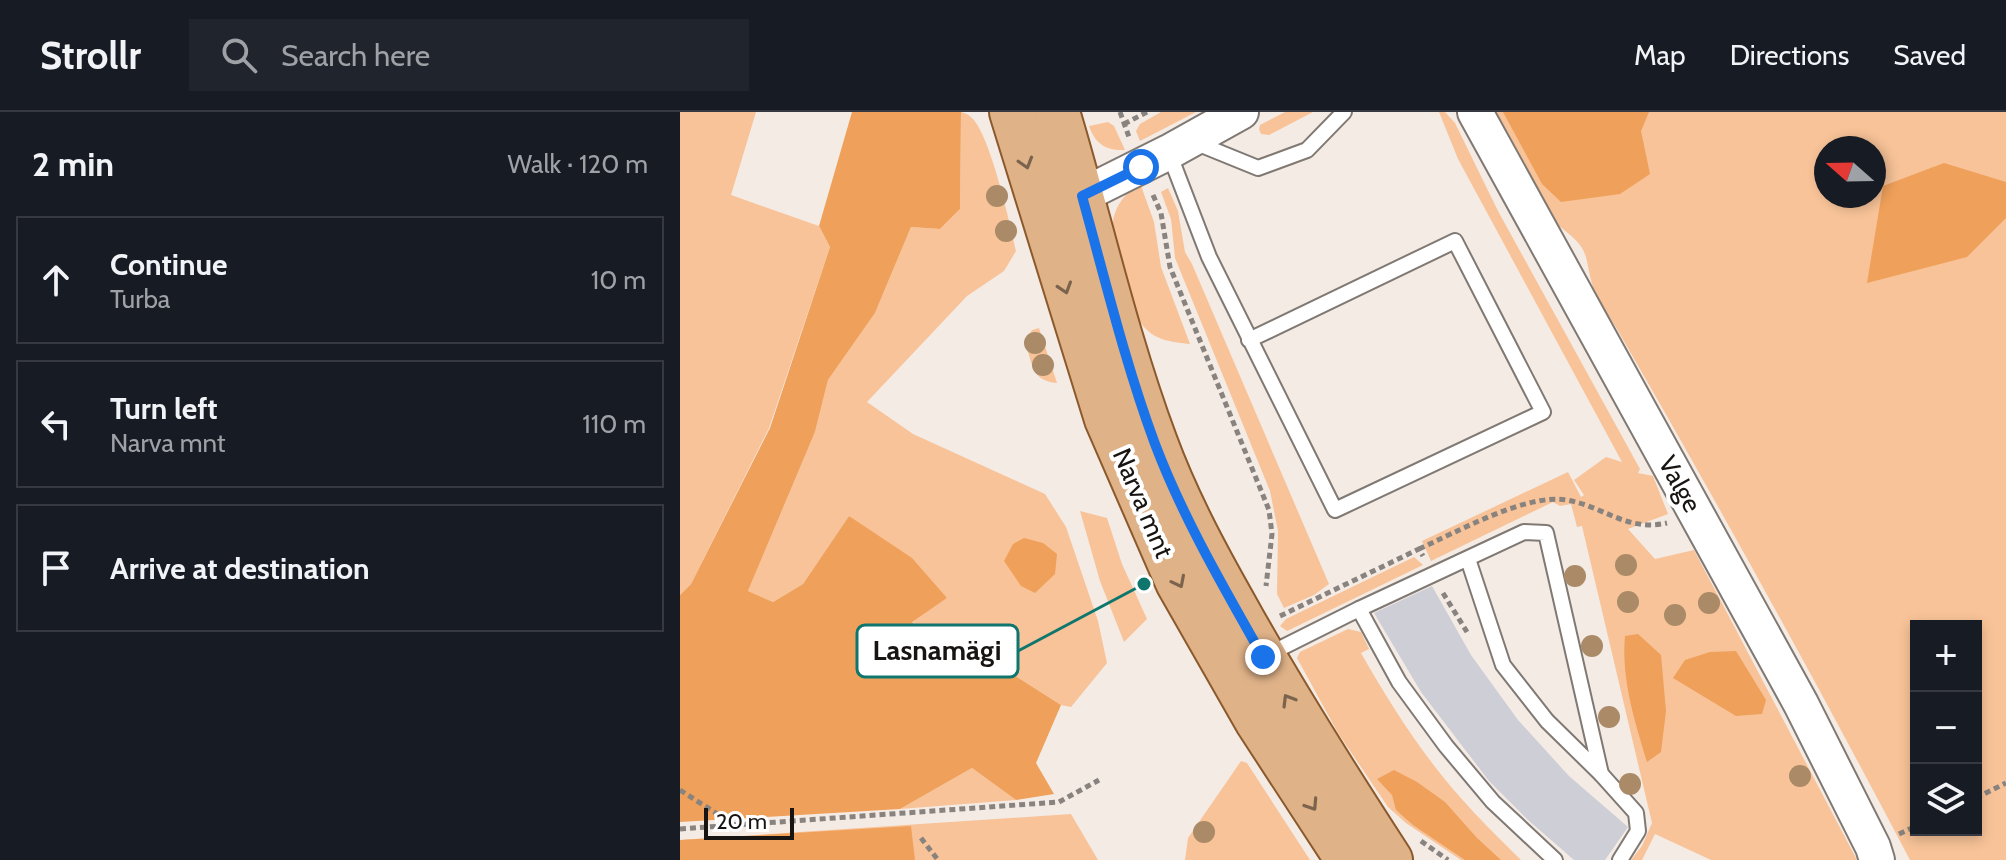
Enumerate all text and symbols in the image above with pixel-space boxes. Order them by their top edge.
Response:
search box [189,19,749,91]
text: Strollr [40,32,141,79]
icon: search [217,33,261,77]
text: Search here [281,37,430,74]
text: Map [1634,38,1686,72]
text: Directions [1730,38,1849,72]
text: Saved [1893,38,1966,72]
north arrow [1814,136,1886,208]
text: 2 min [32,143,114,185]
text: Walk · 120 m [507,148,648,180]
route start [1123,149,1159,185]
one-way arrow [1017,156,1033,169]
text: Continue [110,246,227,283]
icon: ahead [34,258,78,302]
text: 10 m [591,264,646,296]
one-way arrow [1056,281,1072,294]
text: Turba [110,283,170,315]
text: Turn left [110,390,218,427]
icon: left [34,402,78,446]
text: 110 m [582,408,646,440]
text: Narva mnt [110,427,226,459]
street label: Narva mnt [1106,444,1180,563]
street label: Valge [1652,450,1708,518]
icon: arrive [34,546,78,590]
text: Arrive at destination [110,550,370,587]
one-way arrow [1169,574,1184,589]
map controls [1910,620,1982,836]
button: + [1910,620,1982,692]
callout: Lasnamägi [857,625,1018,677]
text: Lasnamägi [873,633,1001,667]
route end [1245,639,1281,675]
button: − [1910,692,1982,764]
one-way arrow [1282,694,1297,709]
button: layers [1910,764,1982,836]
one-way arrow [1303,796,1318,811]
scale bar [704,804,794,840]
text: 20 m [716,808,767,835]

